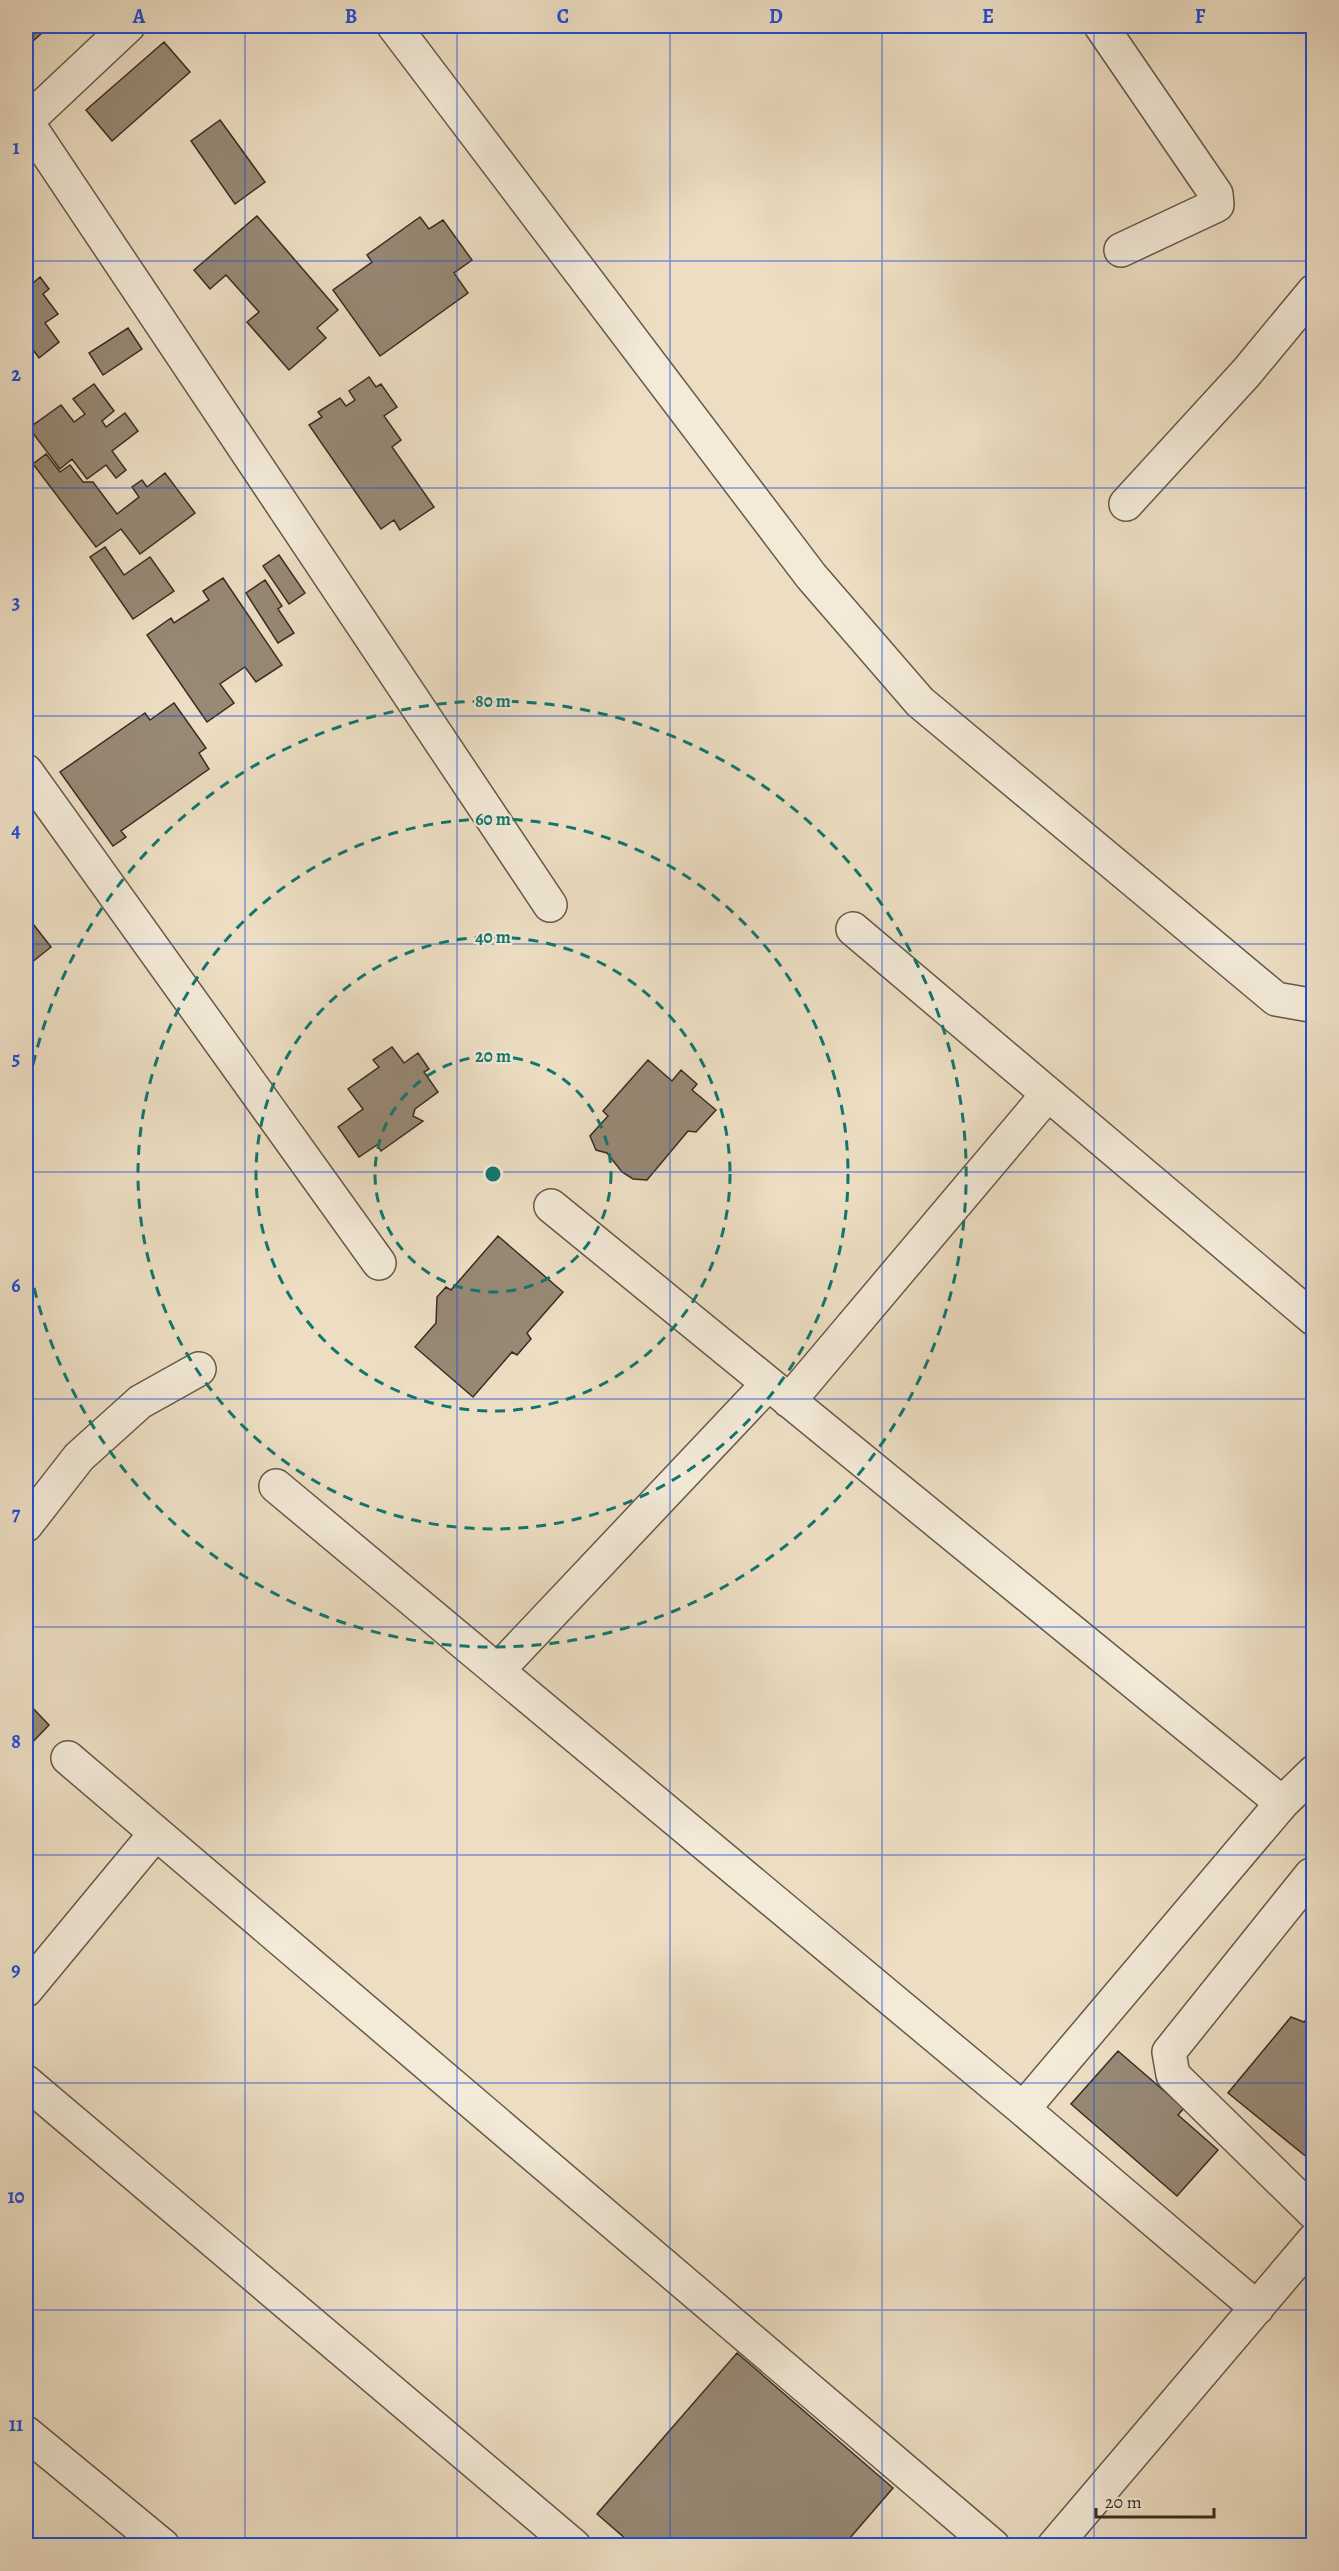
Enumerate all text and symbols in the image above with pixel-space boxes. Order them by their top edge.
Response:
text: A [132,3,146,30]
text: B [345,3,357,30]
text: C [557,3,569,30]
text: D [769,3,783,30]
text: E [982,3,994,30]
text: F [1195,3,1206,30]
text: 1 [12,134,20,161]
text: 2 [11,361,21,388]
text: 3 [12,589,20,616]
text: 80 m [475,689,511,713]
text: 60 m [475,807,511,831]
text: 4 [11,817,21,844]
text: 40 m [475,925,511,949]
text: 20 m [475,1044,511,1068]
text: 5 [12,1045,20,1072]
centre of rings [483,1164,503,1184]
text: 6 [11,1272,21,1299]
text: 7 [12,1500,21,1527]
text: 8 [11,1728,21,1755]
text: 9 [11,1956,21,1983]
text: 10 [7,2183,25,2210]
text: 11 [9,2411,23,2438]
scale bar [1096,2481,1214,2519]
text: 20 m [1105,2490,1142,2514]

